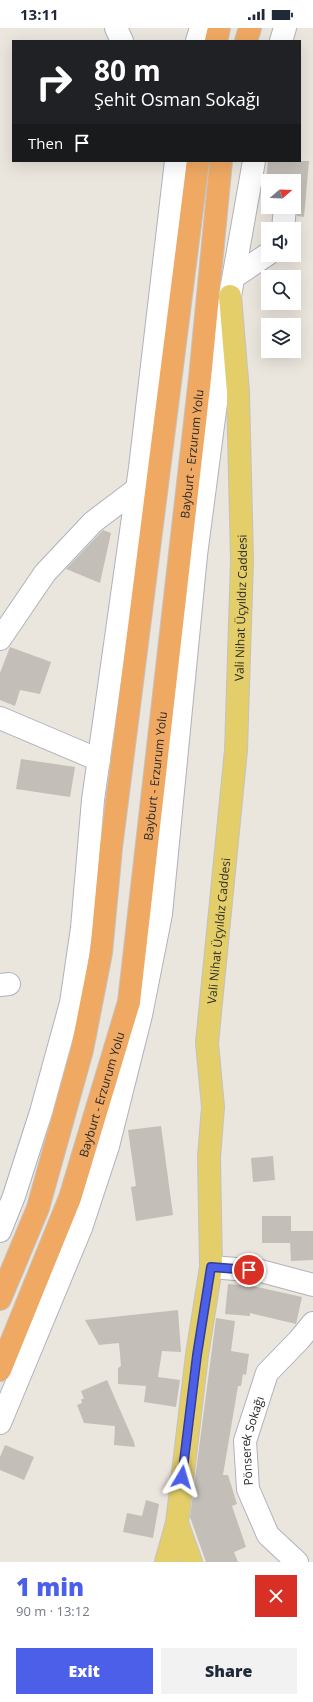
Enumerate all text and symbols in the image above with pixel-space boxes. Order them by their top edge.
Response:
text: 13:11 [20,4,59,24]
text: 80 m [94,51,161,89]
icon: right [28,56,80,108]
text: Şehit Osman Sokağı [94,87,260,111]
icon: arrive [71,132,93,154]
text: Then [28,133,63,153]
north arrow [261,174,301,214]
map controls [261,174,301,358]
button: sound [261,222,301,262]
button: search [261,270,301,310]
button: layers [261,318,301,358]
street label: Bayburt - Erzurum Yolu [176,388,207,519]
street label: Vali Nihat Üçyıldız Caddesi [230,534,251,681]
street label: Bayburt - Erzurum Yolu [139,710,171,841]
street label: Vali Nihat Üçyıldız Caddesi [202,857,234,1005]
street label: Bayburt - Erzurum Yolu [74,1030,128,1159]
pin [232,1253,266,1287]
icon: arrive [238,1259,260,1281]
street label: Pönserek Sokağı [236,1394,268,1486]
position arrow [161,1456,203,1498]
text: 1 min [16,1570,84,1603]
button: close [255,1575,297,1617]
text: 90 m · 13:12 [16,1602,90,1620]
button: Exit [16,1648,153,1694]
button: Share [161,1648,297,1694]

